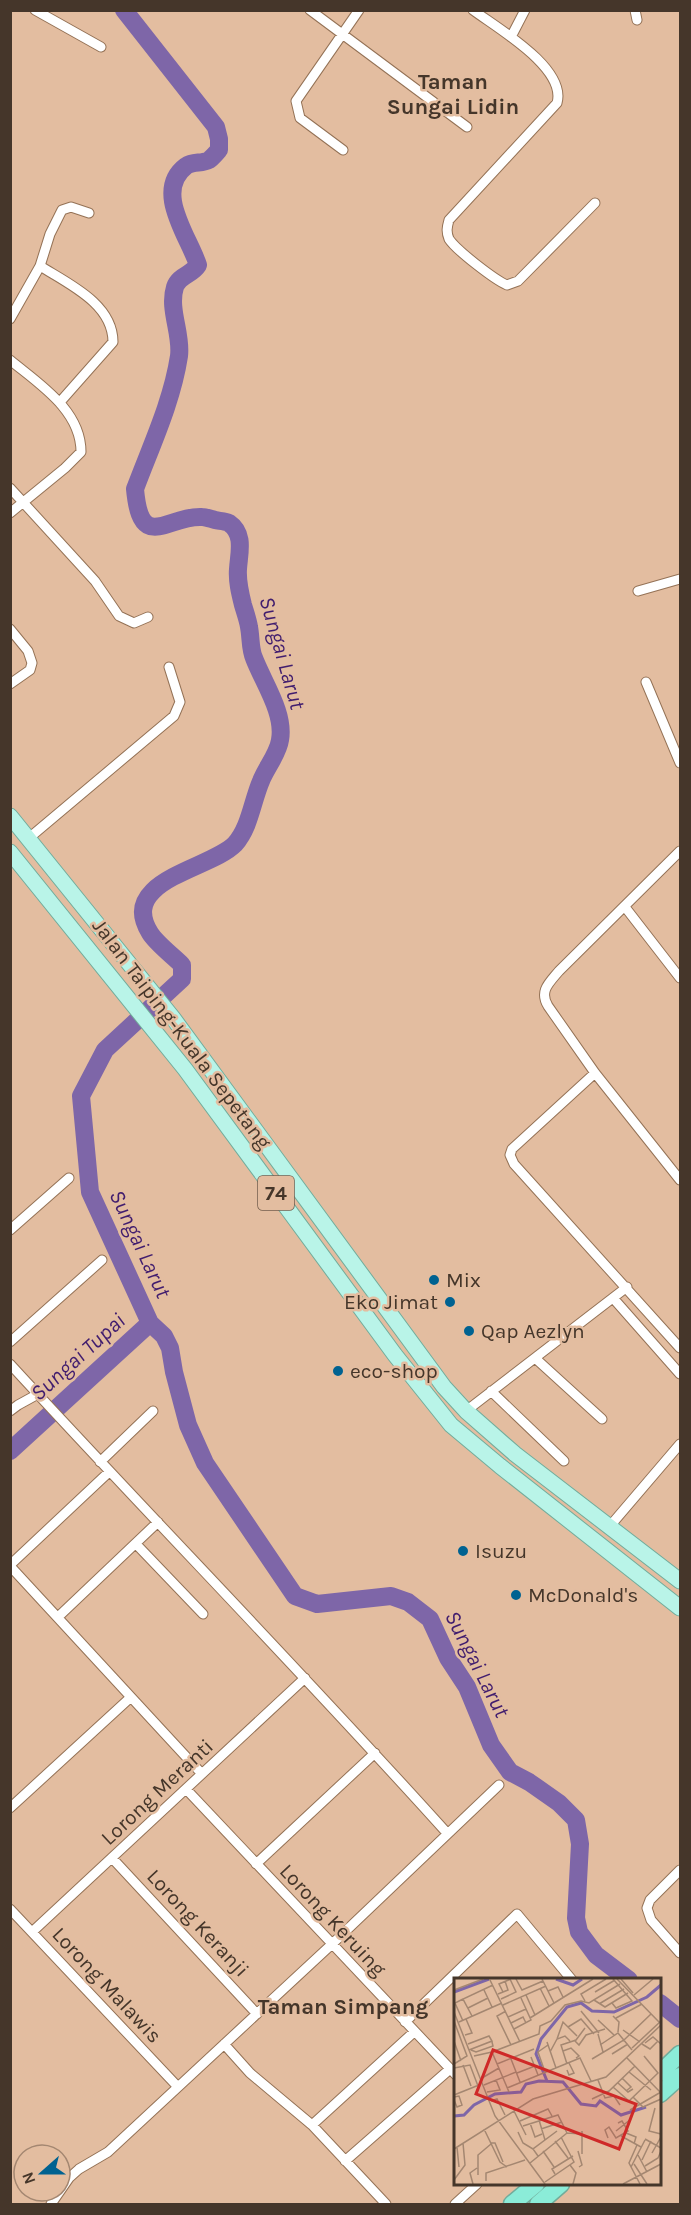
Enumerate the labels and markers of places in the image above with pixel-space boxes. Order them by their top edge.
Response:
place label: Mix [446,1268,481,1292]
marker: Mix [427,1273,441,1287]
place label: Eko Jimat [344,1290,438,1314]
marker: Eko Jimat [443,1295,457,1309]
place label: Qap Aezlyn [481,1319,585,1343]
marker: Qap Aezlyn [462,1324,476,1338]
place label: eco-shop [350,1359,438,1383]
marker: eco-shop [331,1364,345,1378]
place label: Isuzu [475,1539,527,1563]
marker: Isuzu [456,1544,470,1558]
place label: McDonald's [528,1583,638,1607]
marker: McDonald's [509,1588,523,1602]

